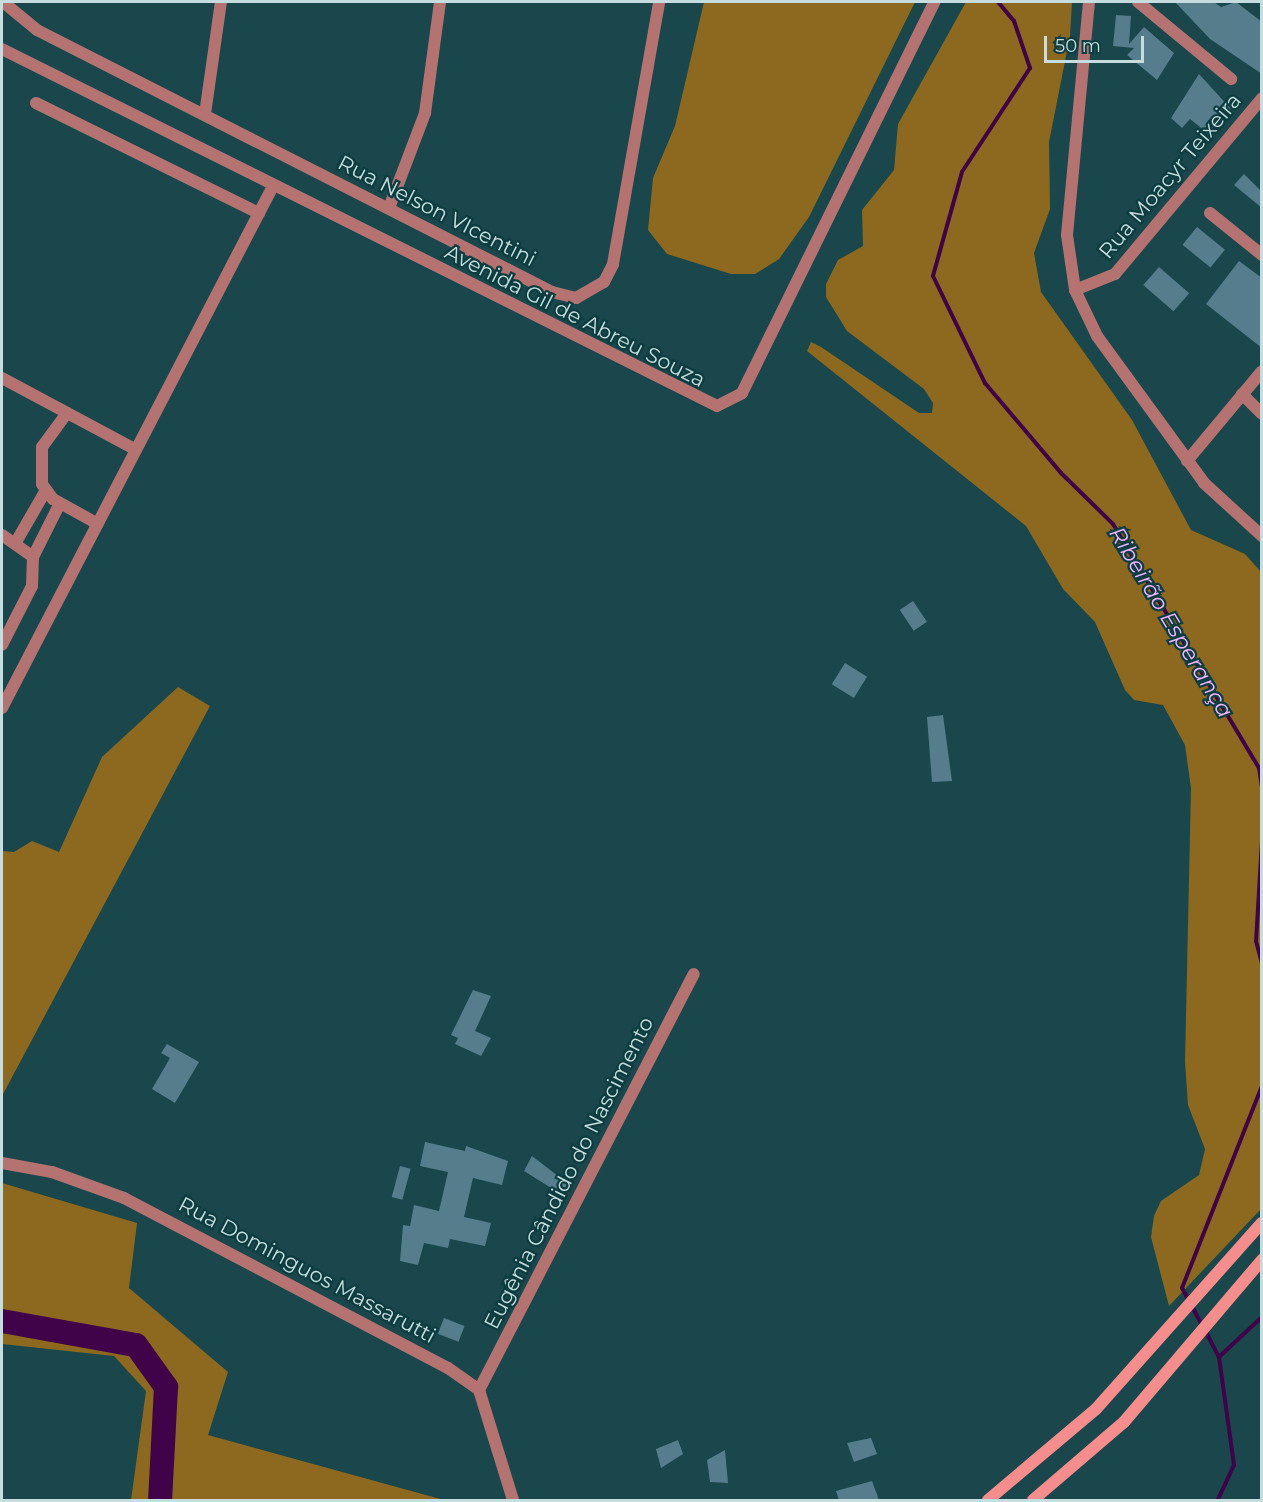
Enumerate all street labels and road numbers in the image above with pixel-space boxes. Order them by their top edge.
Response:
street label: Rua Moacyr Teixeira [1093,88,1247,264]
street label: Rua Nelson VIcentini [334,150,540,272]
street label: Avenida Gil de Abreu Souza [441,239,709,393]
street label: Eugênia Cândido do Nascimento [479,1013,659,1333]
street label: Rua Dominguos Massarutti [174,1191,440,1349]

